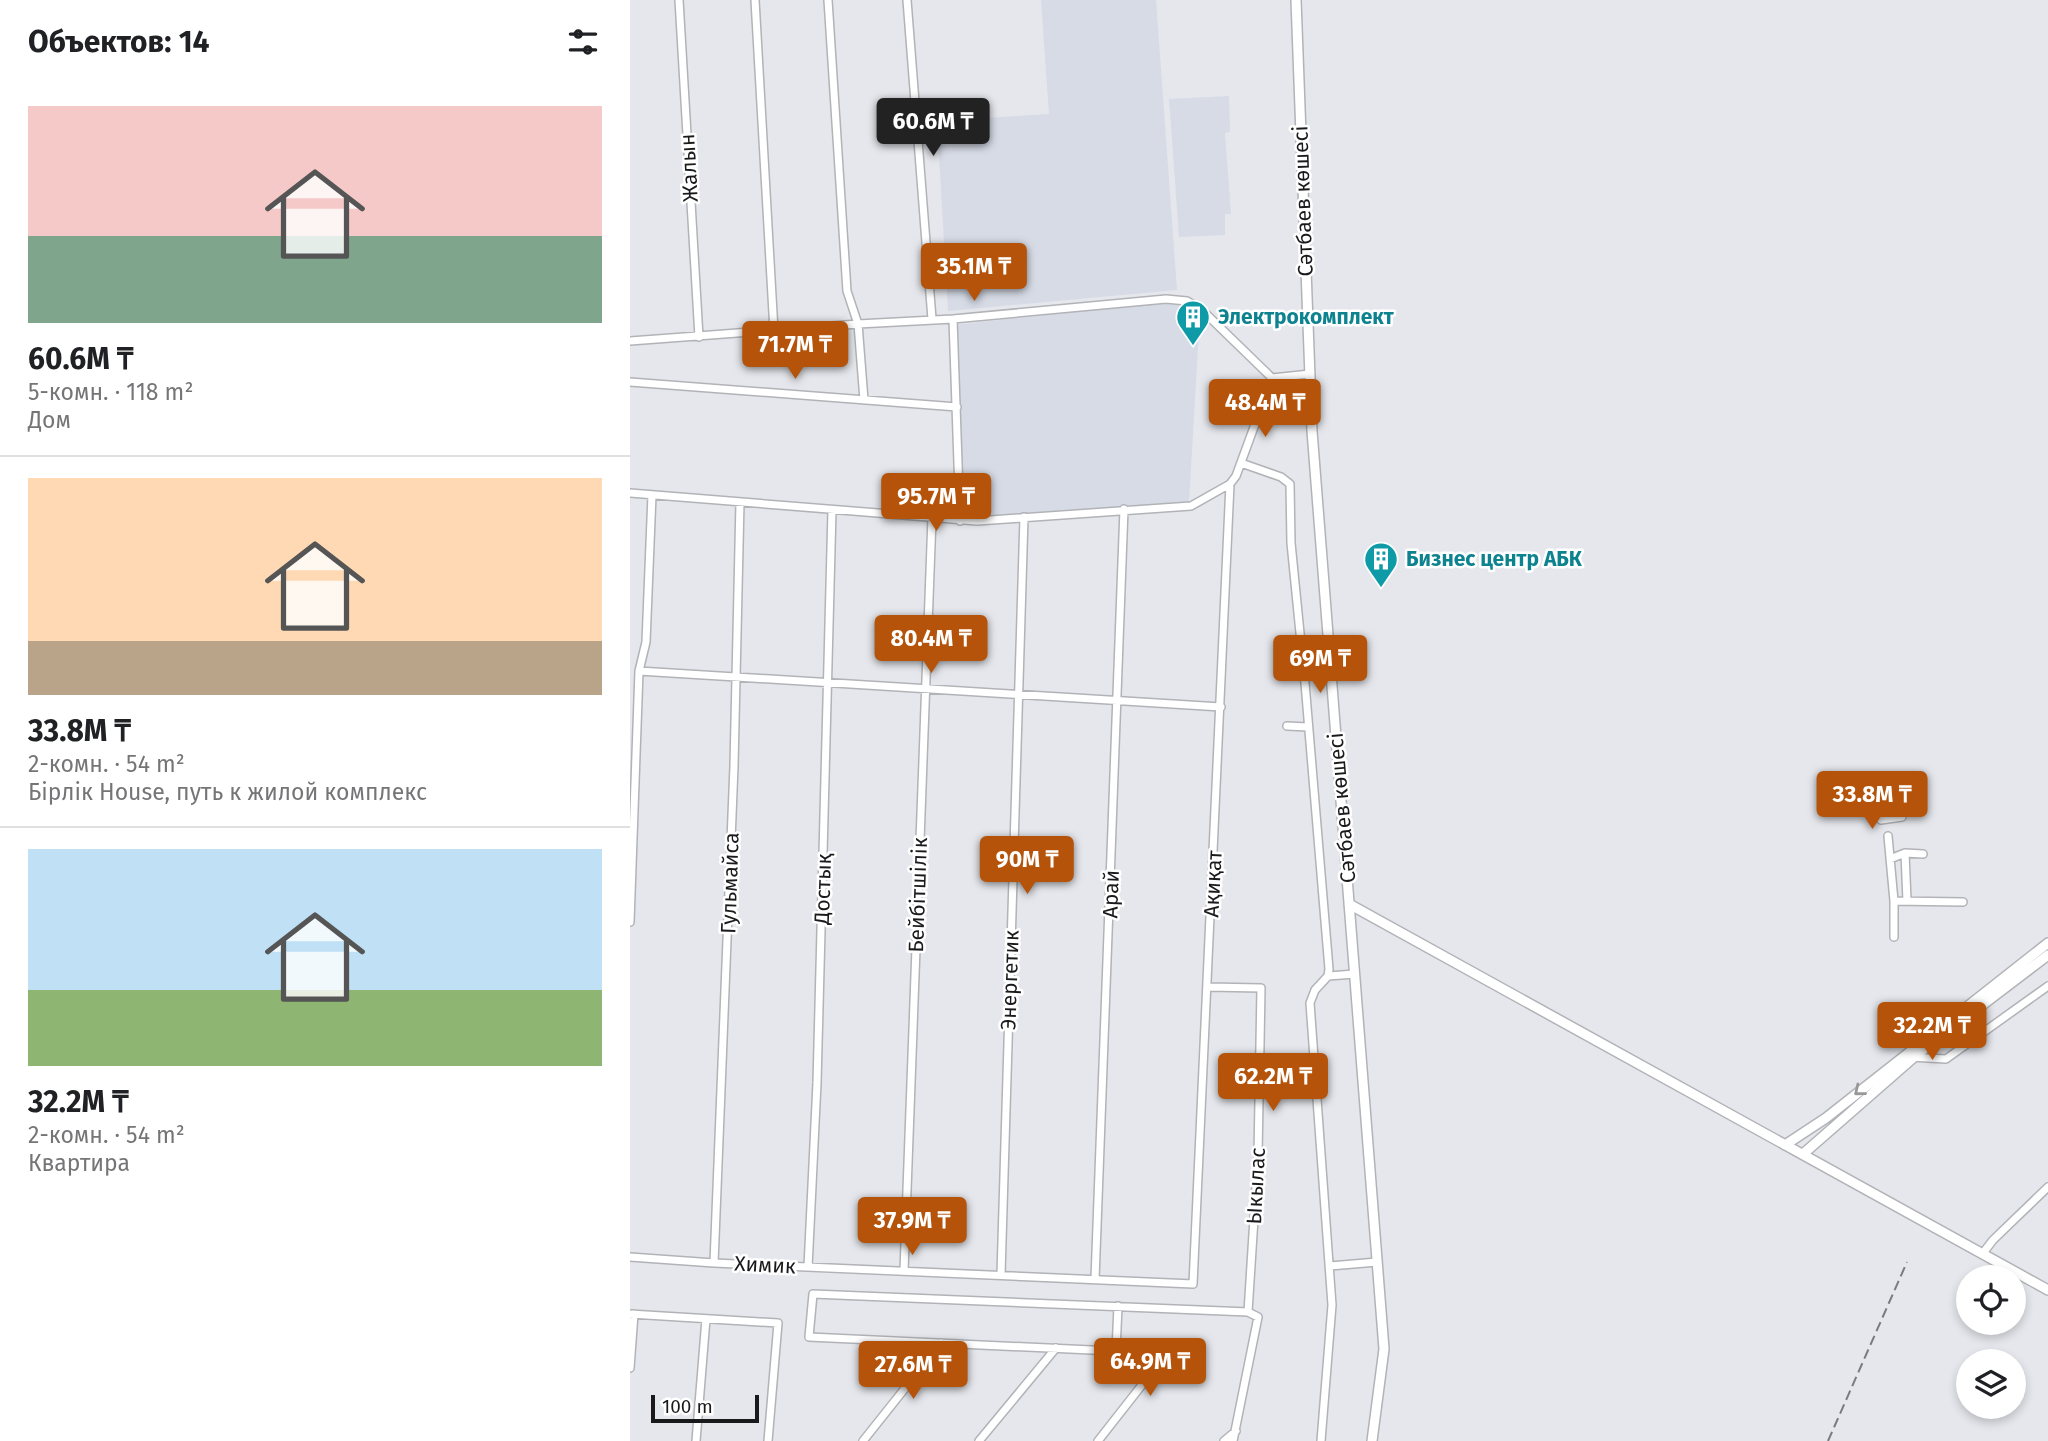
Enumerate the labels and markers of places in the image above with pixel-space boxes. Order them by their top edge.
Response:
pin: 60.6M ₸ [868,99,998,158]
pin: 35.1M ₸ [909,244,1039,303]
building icon: Электрокомплект [1174,298,1212,347]
place label: Электрокомплект [1218,304,1395,330]
pin: 71.7M ₸ [730,322,860,381]
pin: 48.4M ₸ [1200,380,1330,439]
pin: 95.7M ₸ [871,474,1001,533]
building icon: Бизнес центр АБК [1362,540,1400,589]
place label: Бизнес центр АБК [1406,546,1583,572]
pin: 80.4M ₸ [866,616,996,675]
pin: 69M ₸ [1271,636,1369,695]
pin: 33.8M ₸ [1807,772,1937,831]
pin: 90M ₸ [978,836,1076,896]
pin: 32.2M ₸ [1867,1002,1997,1062]
pin: 62.2M ₸ [1208,1054,1338,1113]
pin: 37.9M ₸ [847,1198,977,1257]
pin: 64.9M ₸ [1085,1338,1215,1398]
pin: 27.6M ₸ [848,1342,978,1401]

